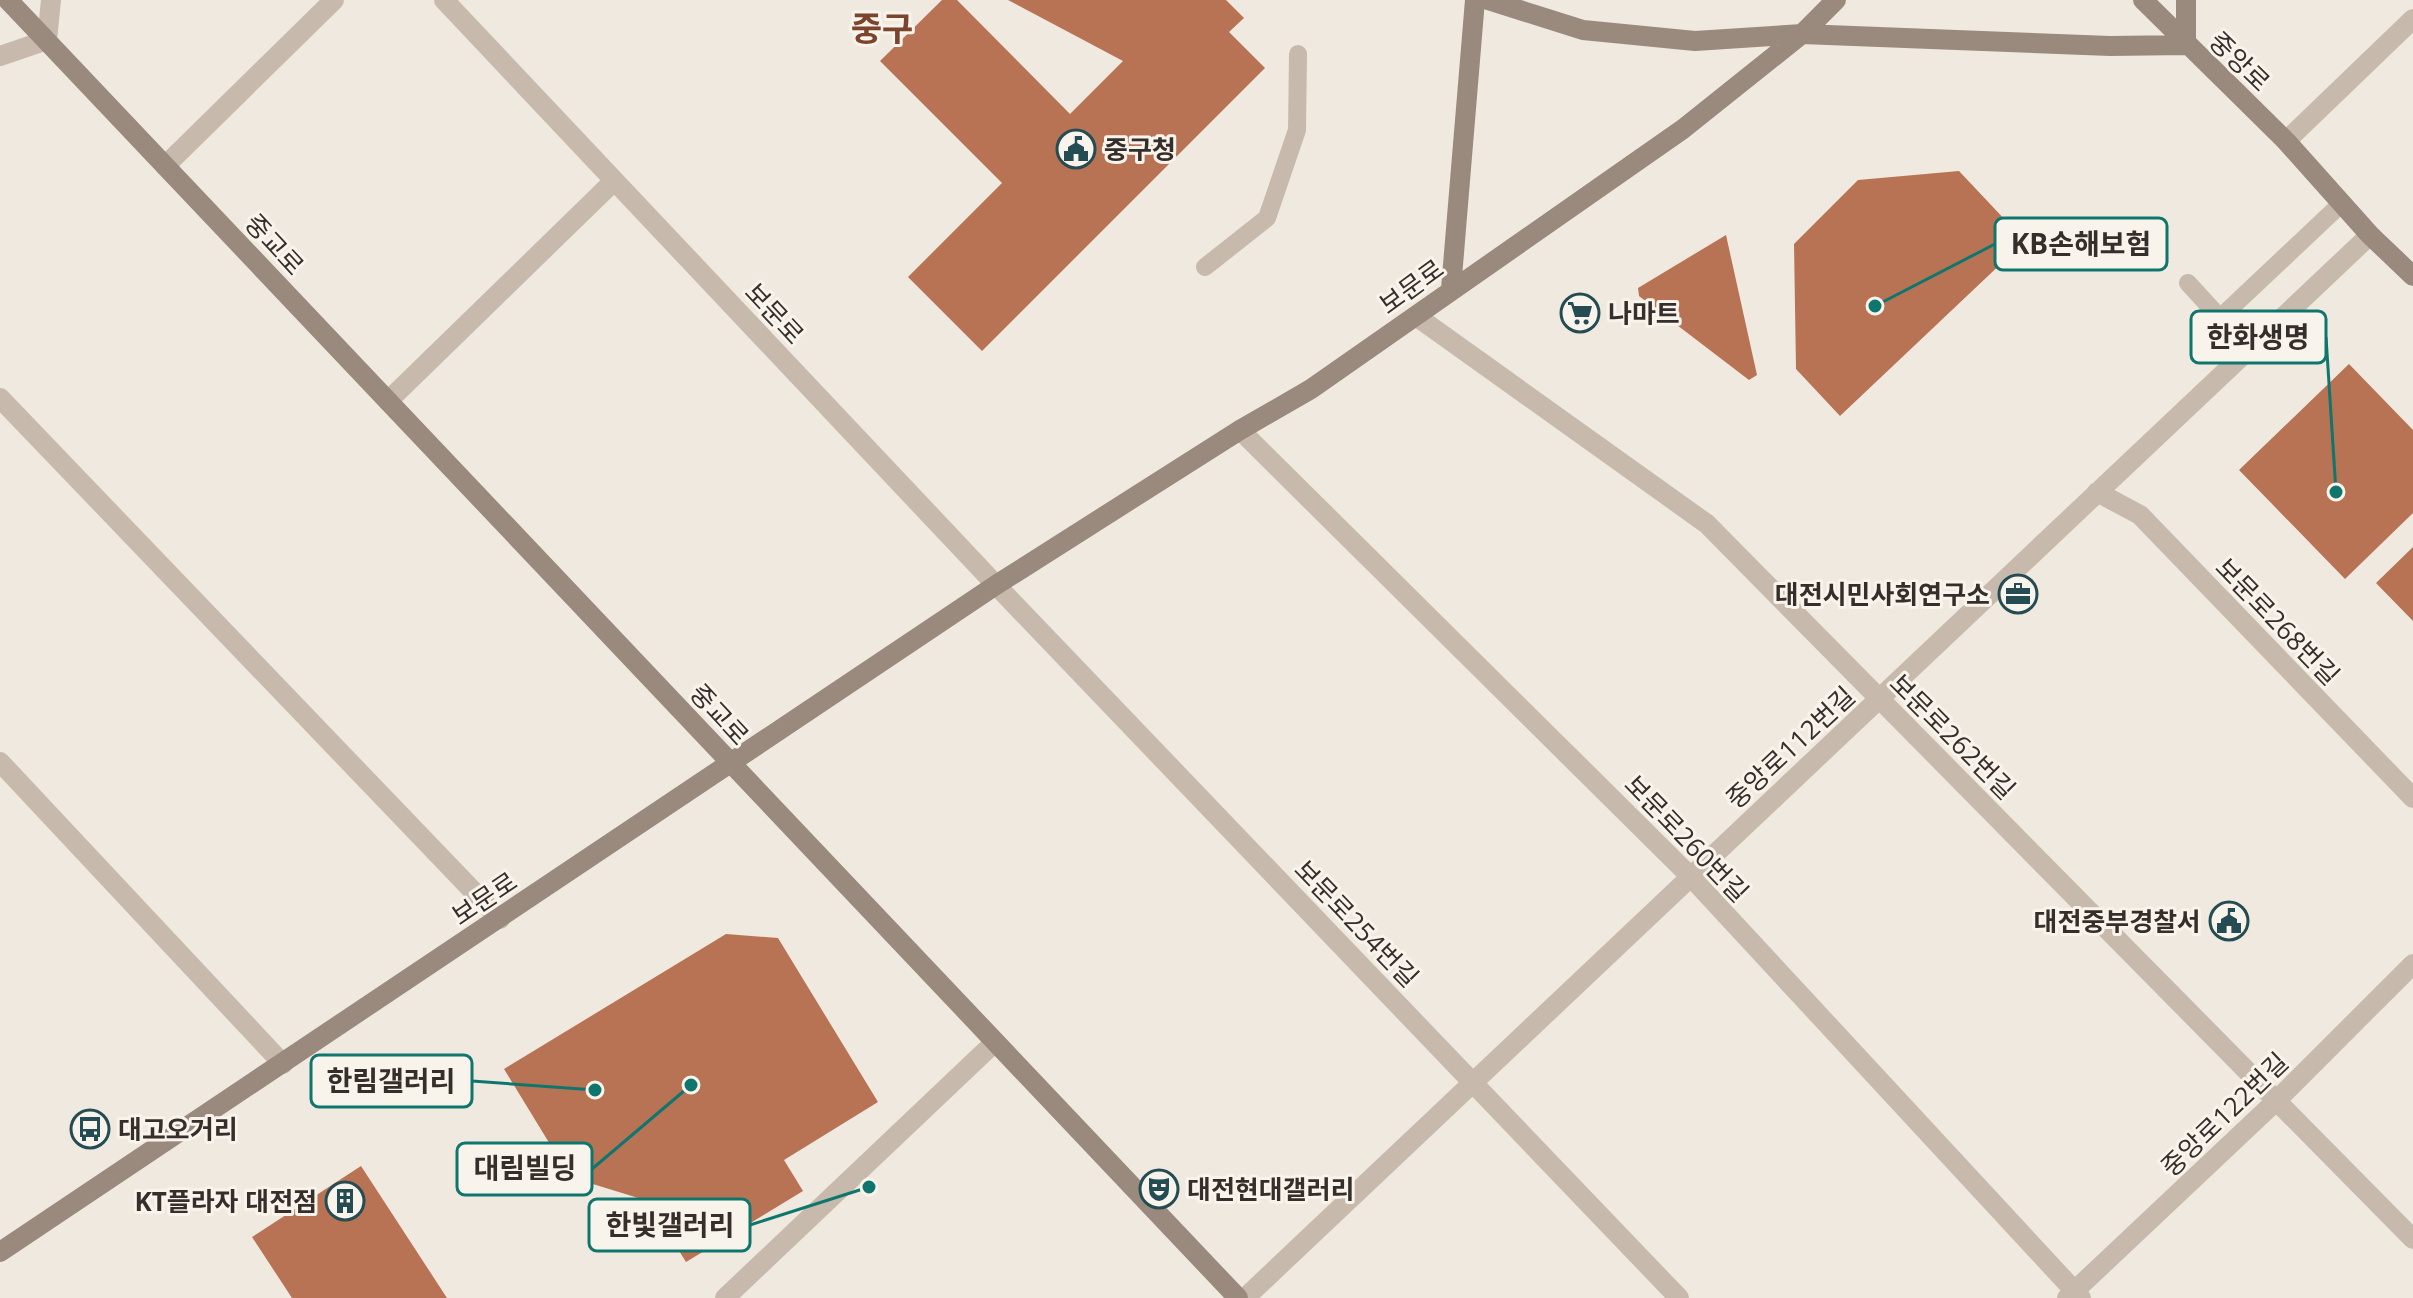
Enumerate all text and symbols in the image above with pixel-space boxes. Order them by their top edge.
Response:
district label: 중구 [851,5,913,51]
street label: 중앙로 [2202,23,2278,99]
public building icon: 중구청 [1055,128,1097,170]
place label: 중구청 [1104,131,1176,167]
street label: 중교로 [237,205,313,283]
callout: KB손해보험 [1995,218,2167,270]
text: KB손해보험 [2011,224,2151,262]
street label: 보문로 [1371,250,1451,322]
street label: 보문로 [737,274,813,352]
supermarket icon: 나마트 [1559,292,1601,334]
place label: 나마트 [1608,295,1680,331]
callout: 한화생명 [2191,311,2326,363]
text: 한화생명 [2206,317,2310,355]
street label: 보문로268번길 [2208,549,2348,693]
office icon: 대전시민사회연구소 [1997,573,2039,615]
place label: 대전시민사회연구소 [1775,576,1990,612]
street label: 보문로262번길 [1882,665,2024,807]
street label: 중교로 [682,675,758,753]
street label: 중앙로112번길 [1718,678,1862,816]
street label: 보문로260번길 [1617,766,1757,910]
street label: 보문로254번길 [1287,851,1427,995]
street label: 보문로 [444,863,524,933]
public building icon: 대전중부경찰서 [2208,900,2250,942]
place label: 대전중부경찰서 [2034,903,2201,939]
street label: 중앙로122번길 [2152,1044,2296,1184]
callout: 한림갤러리 [311,1055,472,1107]
text: 한림갤러리 [327,1061,455,1099]
bus stop icon: 대고오거리 [69,1108,111,1150]
place label: 대고오거리 [118,1111,238,1147]
callout: 대림빌딩 [457,1143,592,1195]
text: 대림빌딩 [473,1148,577,1186]
theatre icon: 대전현대갤러리 [1138,1168,1180,1210]
place label: 대전현대갤러리 [1187,1171,1354,1207]
building icon: KT플라자 대전점 [324,1180,366,1222]
place label: KT플라자 대전점 [134,1183,317,1219]
callout: 한빛갤러리 [589,1199,750,1251]
text: 한빛갤러리 [606,1205,734,1243]

